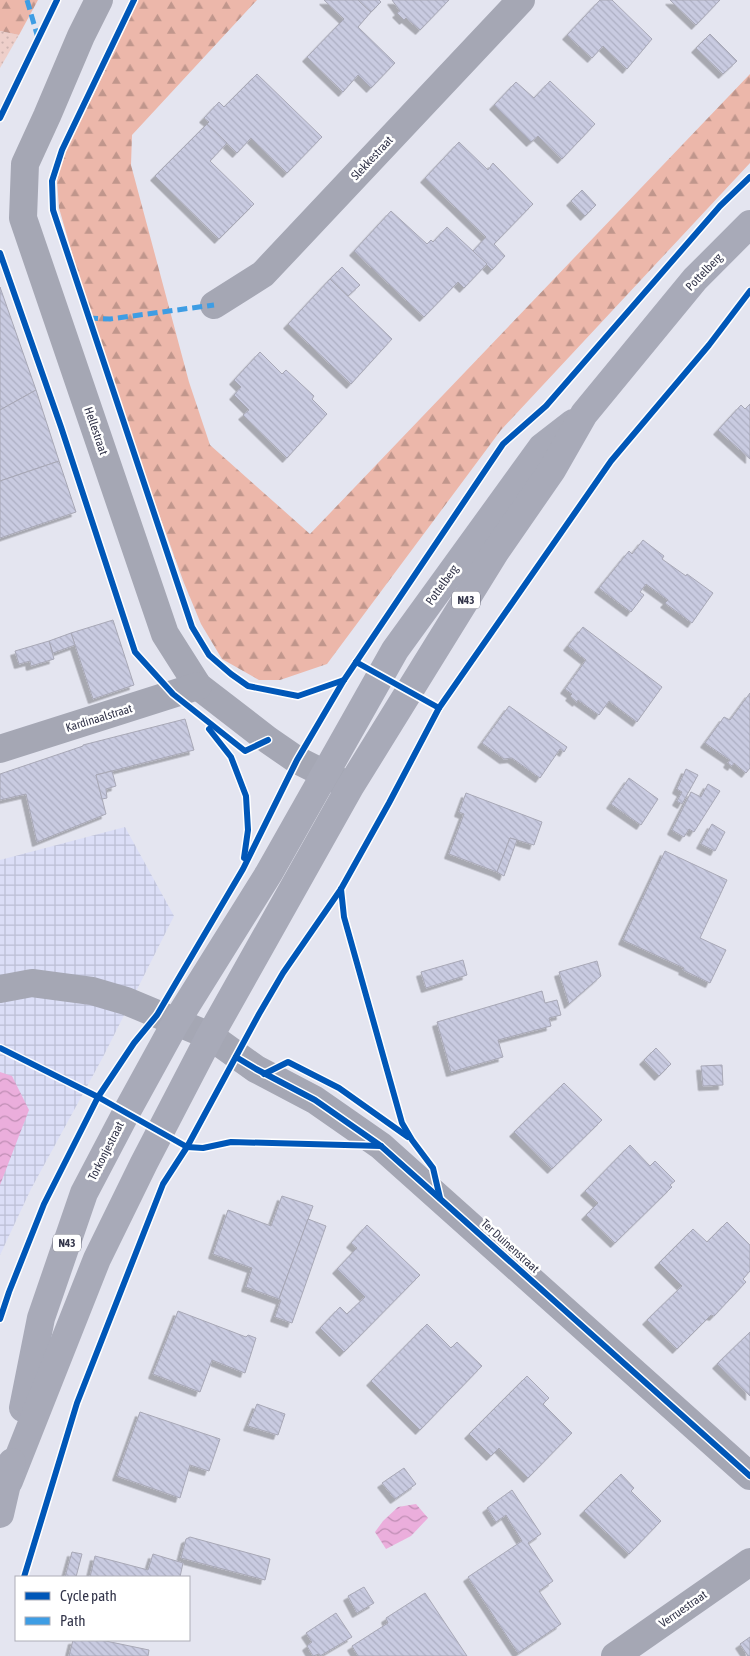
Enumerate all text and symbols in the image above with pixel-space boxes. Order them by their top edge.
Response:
street label: Slekkestraat [348,133,396,183]
street label: Pottelberg [683,250,726,294]
street label: Hellestraat [81,405,111,457]
street label: Pottelberg [423,561,462,608]
road number: N43 [452,592,480,608]
street label: Kardinaalstraat [64,701,135,735]
street label: Torkonjestraat [85,1119,127,1183]
street label: Ter Duinenstraat [478,1216,542,1276]
road number: N43 [53,1234,81,1252]
legend [15,1576,190,1641]
text: Cycle path [60,1587,117,1604]
street label: Verruestraat [656,1587,710,1630]
text: Path [60,1612,86,1629]

